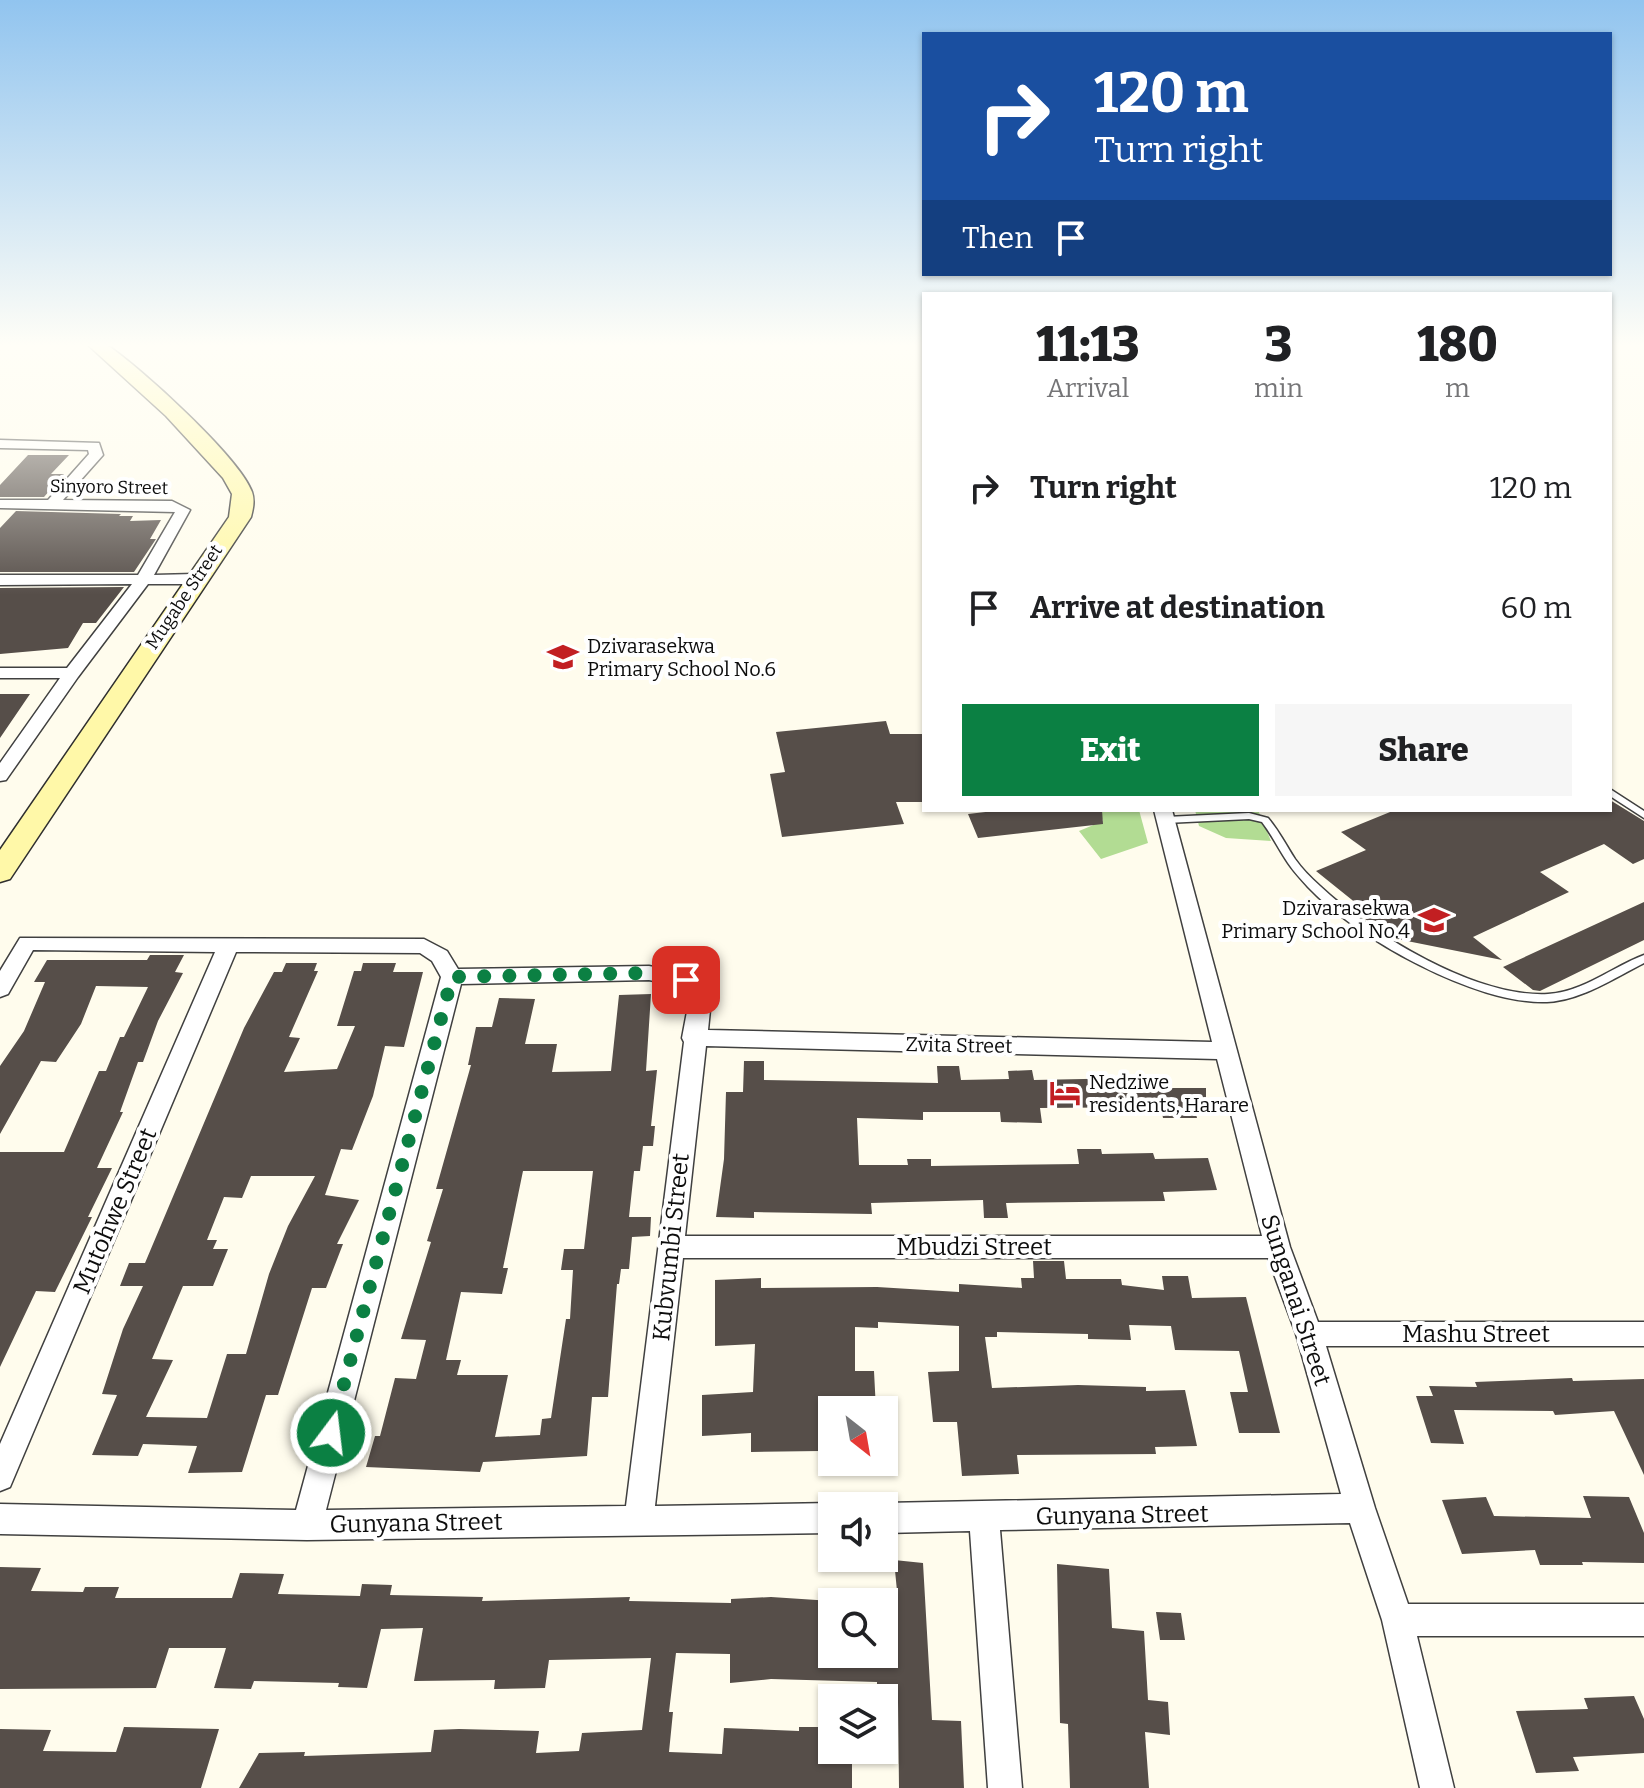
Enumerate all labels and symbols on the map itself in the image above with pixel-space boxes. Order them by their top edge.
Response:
street label: Sinyoro Street [50,475,169,499]
street label: Mugabe Street [141,540,227,654]
place label: Dzivarasekwa Primary School No.6 [587,634,776,681]
school or university icon: Dzivarasekwa Primary School No.6 [546,640,580,674]
place label: Dzivarasekwa Primary School No.4 [1221,896,1410,943]
school or university icon: Dzivarasekwa Primary School No.4 [1417,903,1451,937]
pin [652,946,720,1014]
street label: Zvita Street [905,1032,1013,1058]
place label: Nedziwe residents, Harare [1089,1070,1249,1117]
hotel icon: Nedziwe residents, Harare [1048,1076,1082,1110]
street label: Mutohwe Street [67,1124,163,1298]
street label: Kubvumbi Street [647,1151,695,1342]
street label: Sunganai Street [1255,1211,1337,1389]
street label: Mbudzi Street [896,1233,1052,1261]
street label: Mashu Street [1402,1320,1550,1348]
position arrow [289,1391,373,1475]
north arrow [818,1396,898,1476]
street label: Gunyana Street [1035,1499,1209,1531]
street label: Gunyana Street [329,1507,503,1539]

